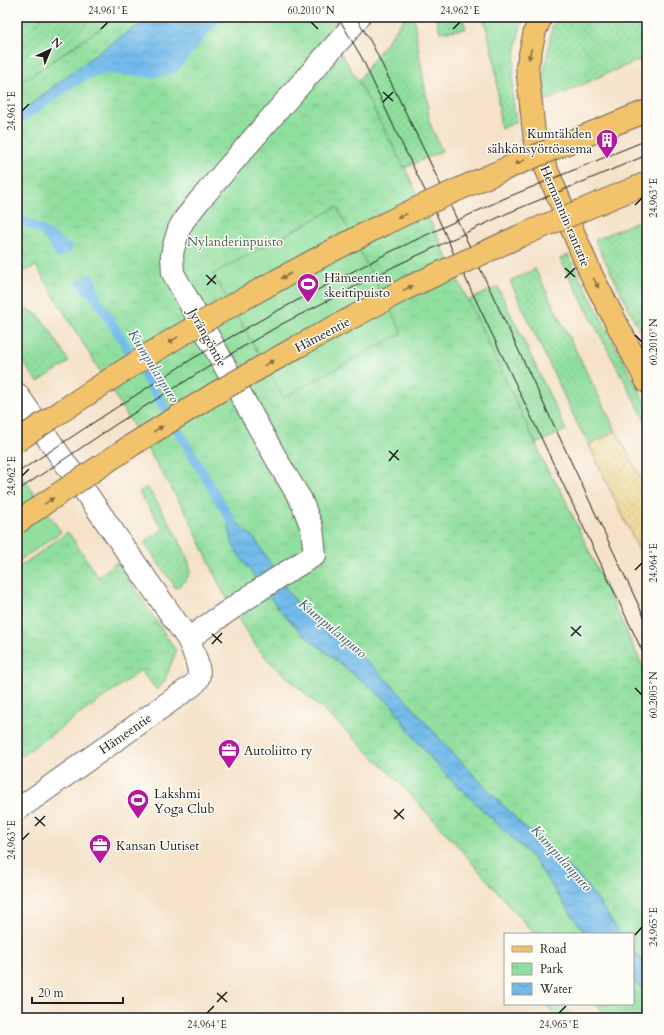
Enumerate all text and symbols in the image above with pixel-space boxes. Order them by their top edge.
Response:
text: 24.961°E [88,4,128,18]
text: 60.2010°N [288,4,335,18]
text: 24.962°E [440,4,480,18]
north arrow [30,30,70,70]
text: N [48,34,66,52]
one-way arrow [526,48,532,61]
text: 24.961°E [5,91,19,131]
place label: Kumtähden sähkönsyöttöasema [487,125,593,158]
building icon: Kumtähden sähkönsyöttöasema [594,127,620,160]
one-way arrow [514,160,526,166]
street label: Hermannin rantatie [536,163,595,270]
text: 24.963°E [647,178,661,218]
one-way arrow [396,213,408,219]
park label: Nylanderinpuisto [187,233,283,251]
place label: Hämeentien skeittipuisto [324,269,392,302]
sports icon: Hämeentien skeittipuisto [295,271,321,304]
one-way arrow [281,273,292,279]
one-way arrow [592,277,599,289]
one-way arrow [402,284,414,291]
street label: Jyrängöntie [183,303,231,370]
street label: Hämeentie [292,313,353,357]
text: 60.2010°N [647,318,661,365]
water label: Kumpulanpuro [123,326,184,407]
one-way arrow [168,336,178,344]
one-way arrow [263,359,275,366]
one-way arrow [152,426,164,433]
text: 24.962°E [5,456,19,496]
one-way arrow [44,497,54,505]
text: 24.964°E [647,543,661,583]
water label: Kumpulanpuro [295,594,371,663]
text: 60.2005°N [647,671,661,718]
street label: Hämeentie [96,709,156,759]
office icon: Autoliitto ry [216,737,242,770]
place label: Autoliitto ry [244,742,313,760]
place label: Lakshmi Yoga Club [154,785,214,818]
sports icon: Lakshmi Yoga Club [125,787,151,820]
text: 24.963°E [5,820,19,860]
water label: Kumpulanpuro [527,821,597,896]
office icon: Kansan Uutiset [87,832,113,865]
place label: Kansan Uutiset [116,837,199,855]
text: 24.965°E [647,907,661,947]
legend [504,933,634,1005]
text: Road [540,941,567,957]
text: Park [540,961,564,977]
scale bar [32,979,123,1005]
text: Water [539,981,573,997]
text: 20 m [38,985,65,1001]
text: 24.964°E [187,1018,227,1032]
text: 24.965°E [539,1018,579,1032]

